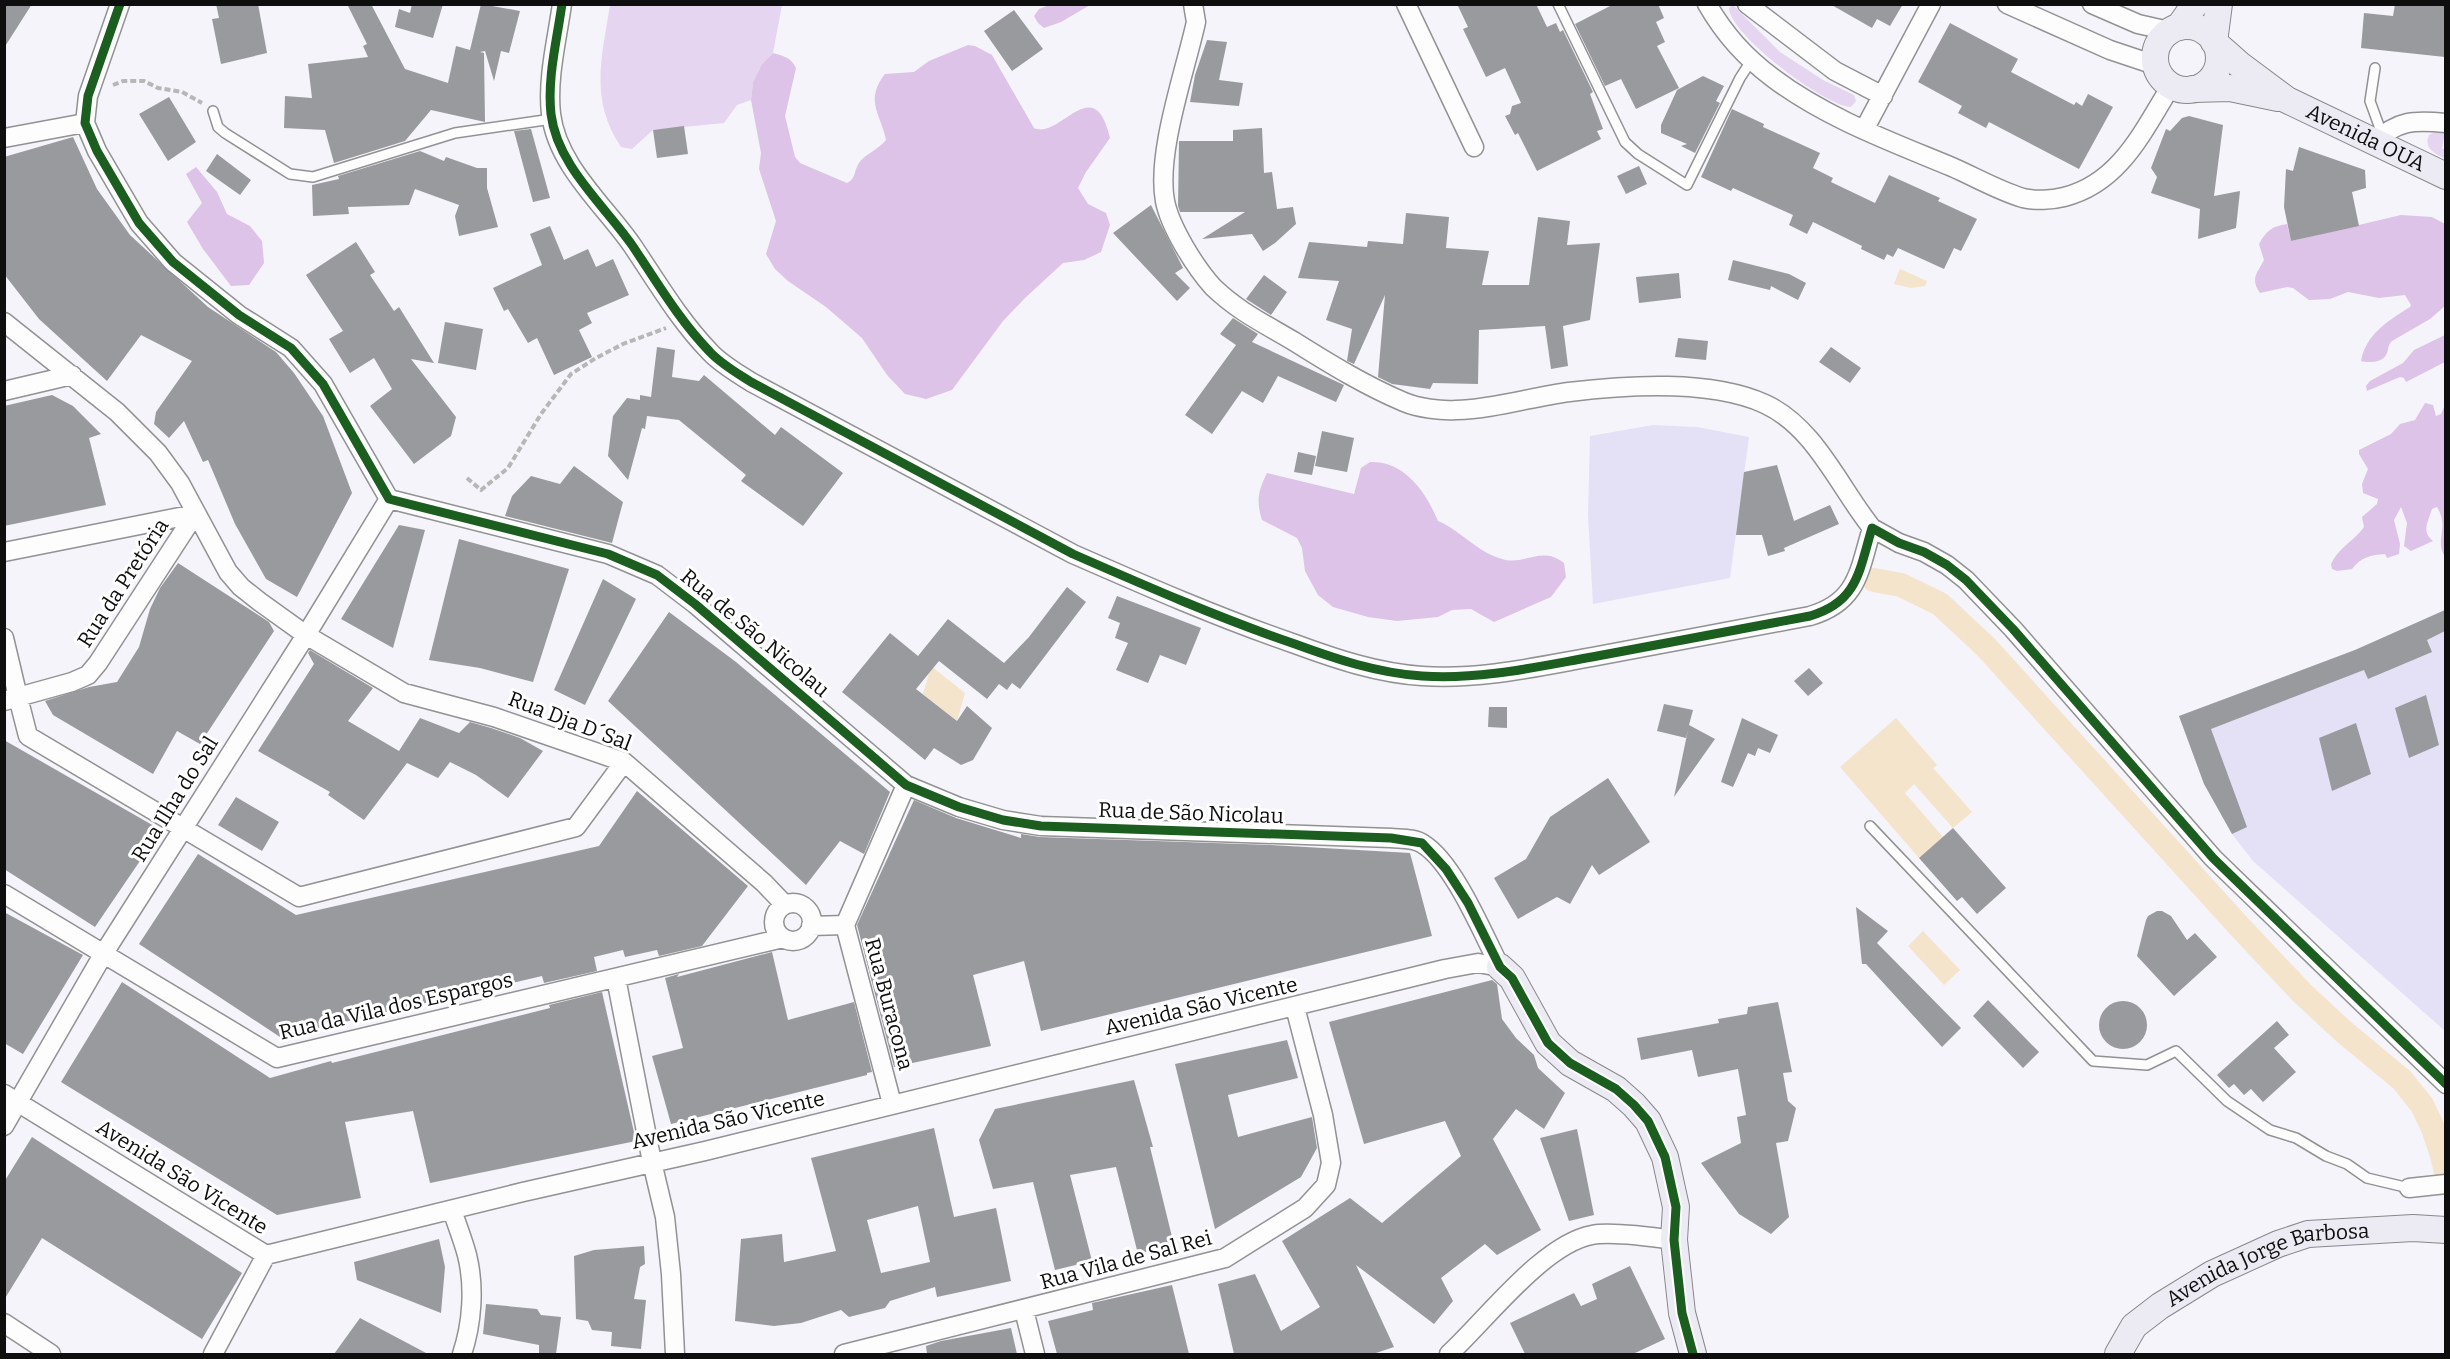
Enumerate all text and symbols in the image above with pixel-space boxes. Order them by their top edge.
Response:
street label: Avenida OUA [2302,98,2430,177]
street label: Rua da Pretória [72,513,175,652]
street label: Rua de São Nicolau [675,563,835,703]
street label: Rua Dja D´Sal [505,686,635,756]
street label: Rua Ilha do Sal [126,732,224,866]
street label: Rua de São Nicolau [1098,797,1284,829]
street label: Rua Buracona [859,935,919,1073]
street label: Rua da Vila dos Espargos [277,966,515,1046]
street label: Avenida São Vicente [1102,971,1300,1041]
street label: Avenida São Vicente [629,1085,827,1155]
street label: Avenida São Vicente [91,1114,273,1240]
street label: Avenida Jorge Barbosa [2161,1217,2371,1312]
street label: Rua Vila de Sal Rei [1037,1225,1215,1295]

